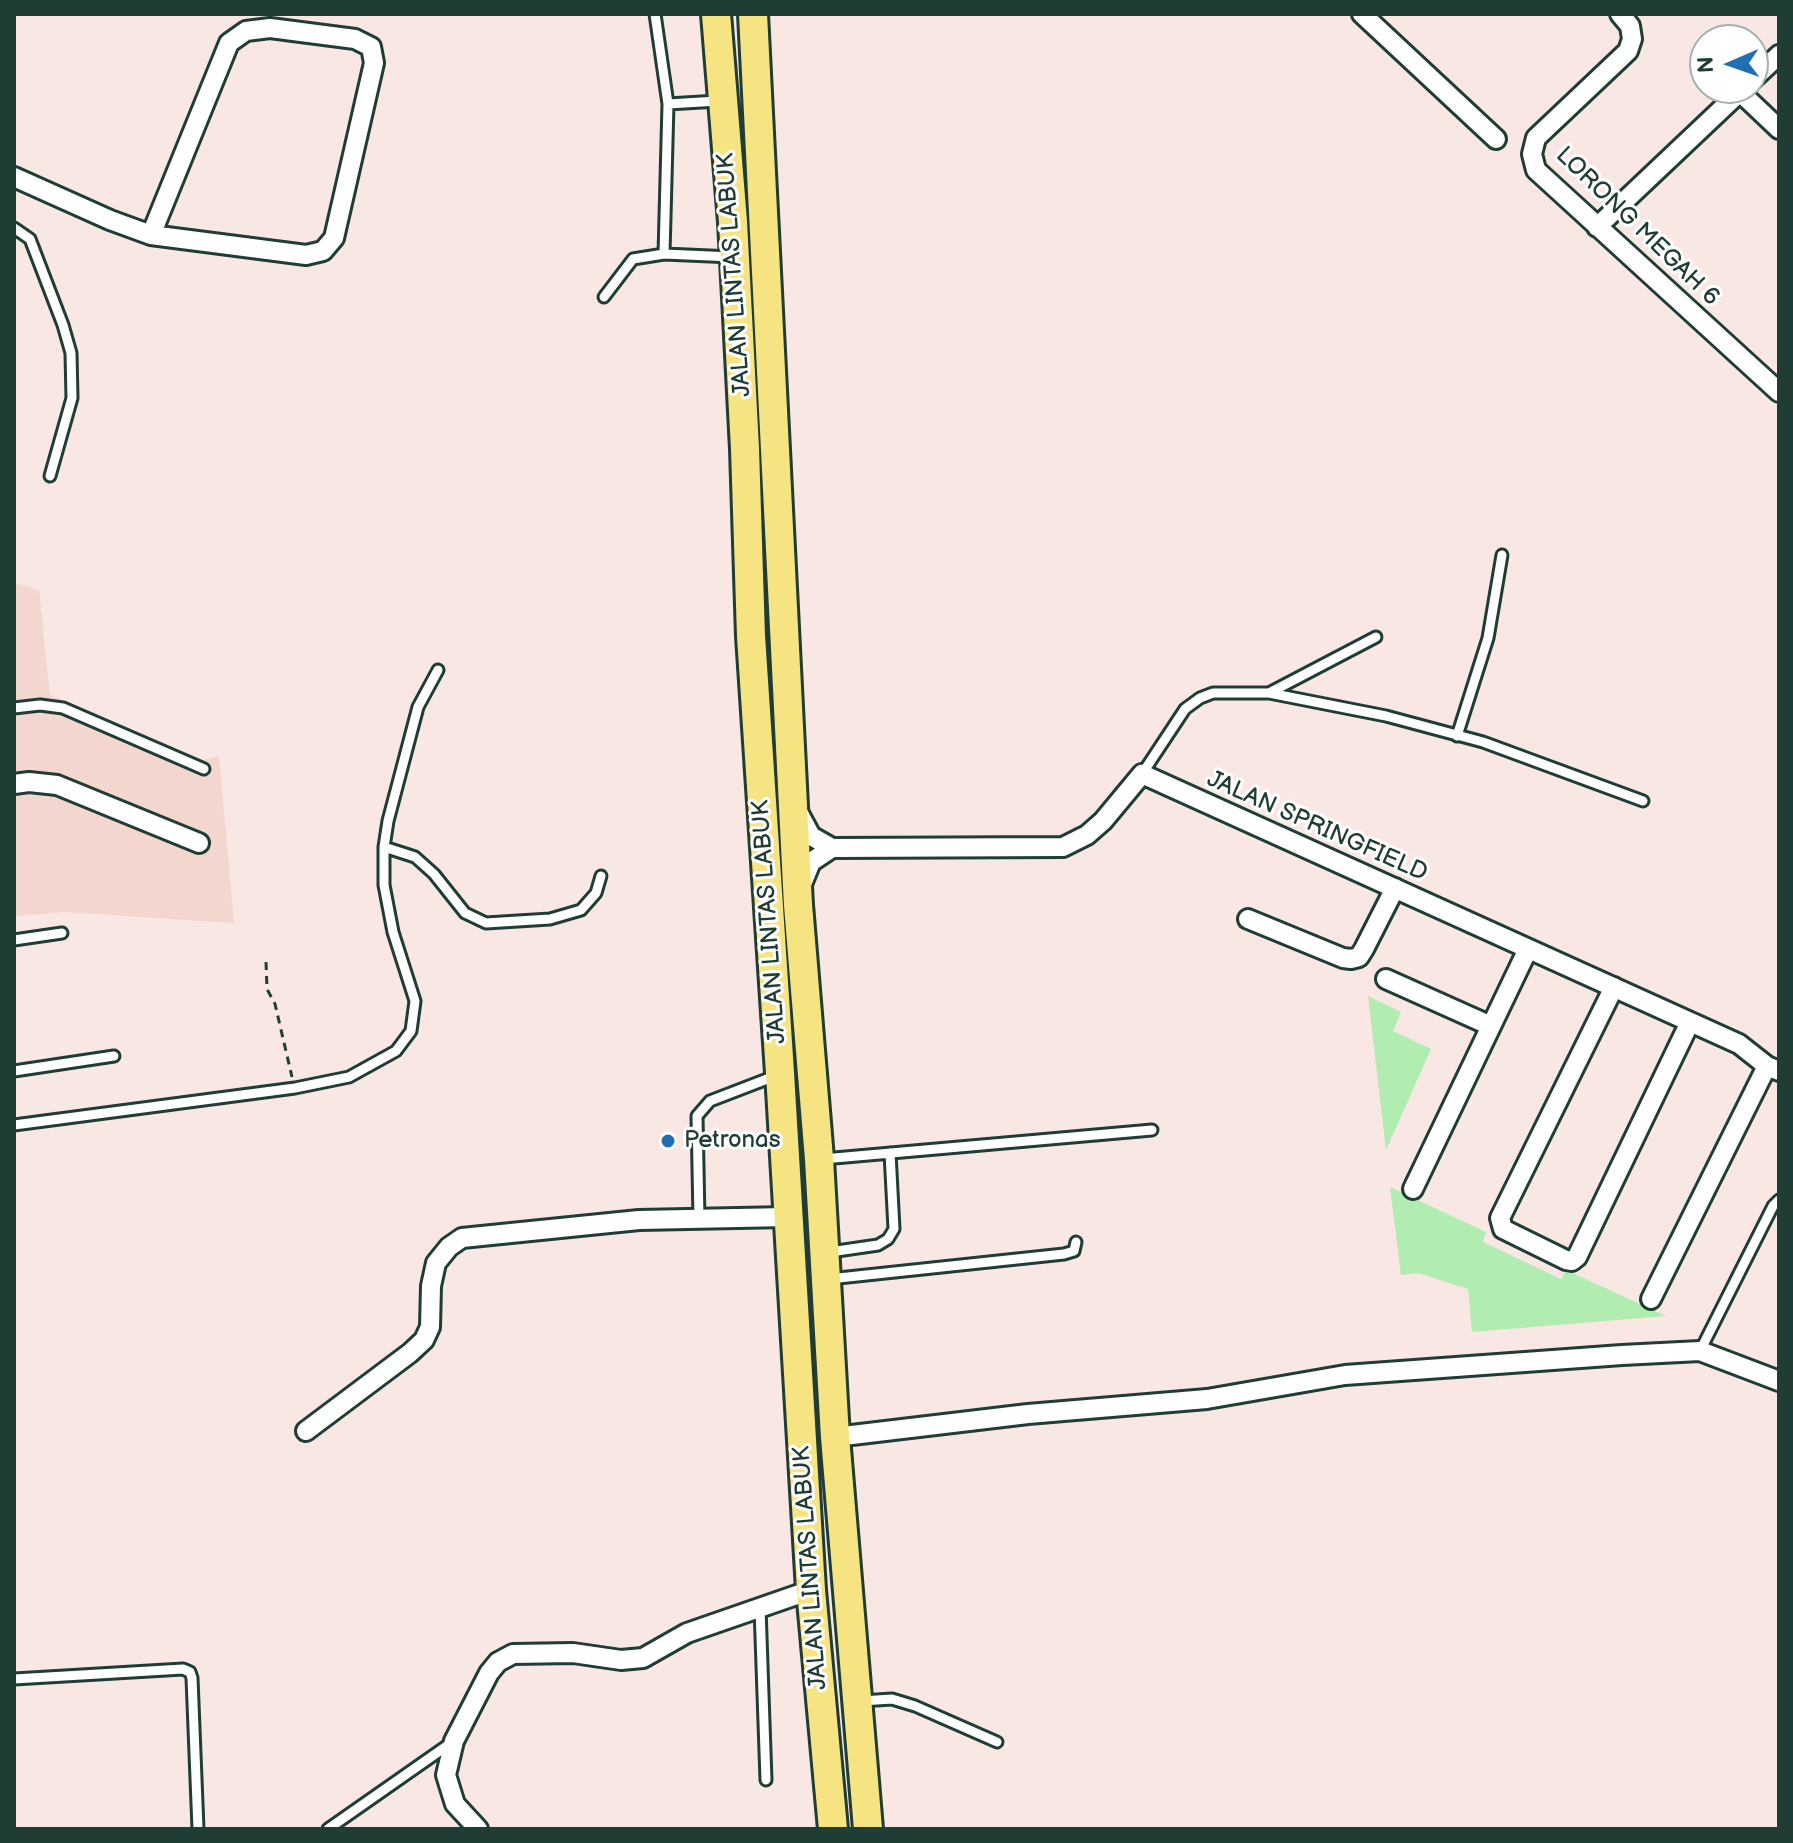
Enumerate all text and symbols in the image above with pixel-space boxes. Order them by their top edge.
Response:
north arrow [1689,24,1769,104]
text: N [1693,56,1720,74]
street label: LORONG MEGAH 6 [1549,141,1725,313]
street label: JALAN LINTAS LABUK [712,152,758,398]
street label: JALAN SPRINGFIELD [1202,765,1432,889]
street label: JALAN LINTAS LABUK [747,799,793,1045]
place label: Petronas [684,1127,781,1155]
marker: Petronas [659,1132,677,1150]
street label: JALAN LINTAS LABUK [788,1445,834,1691]

